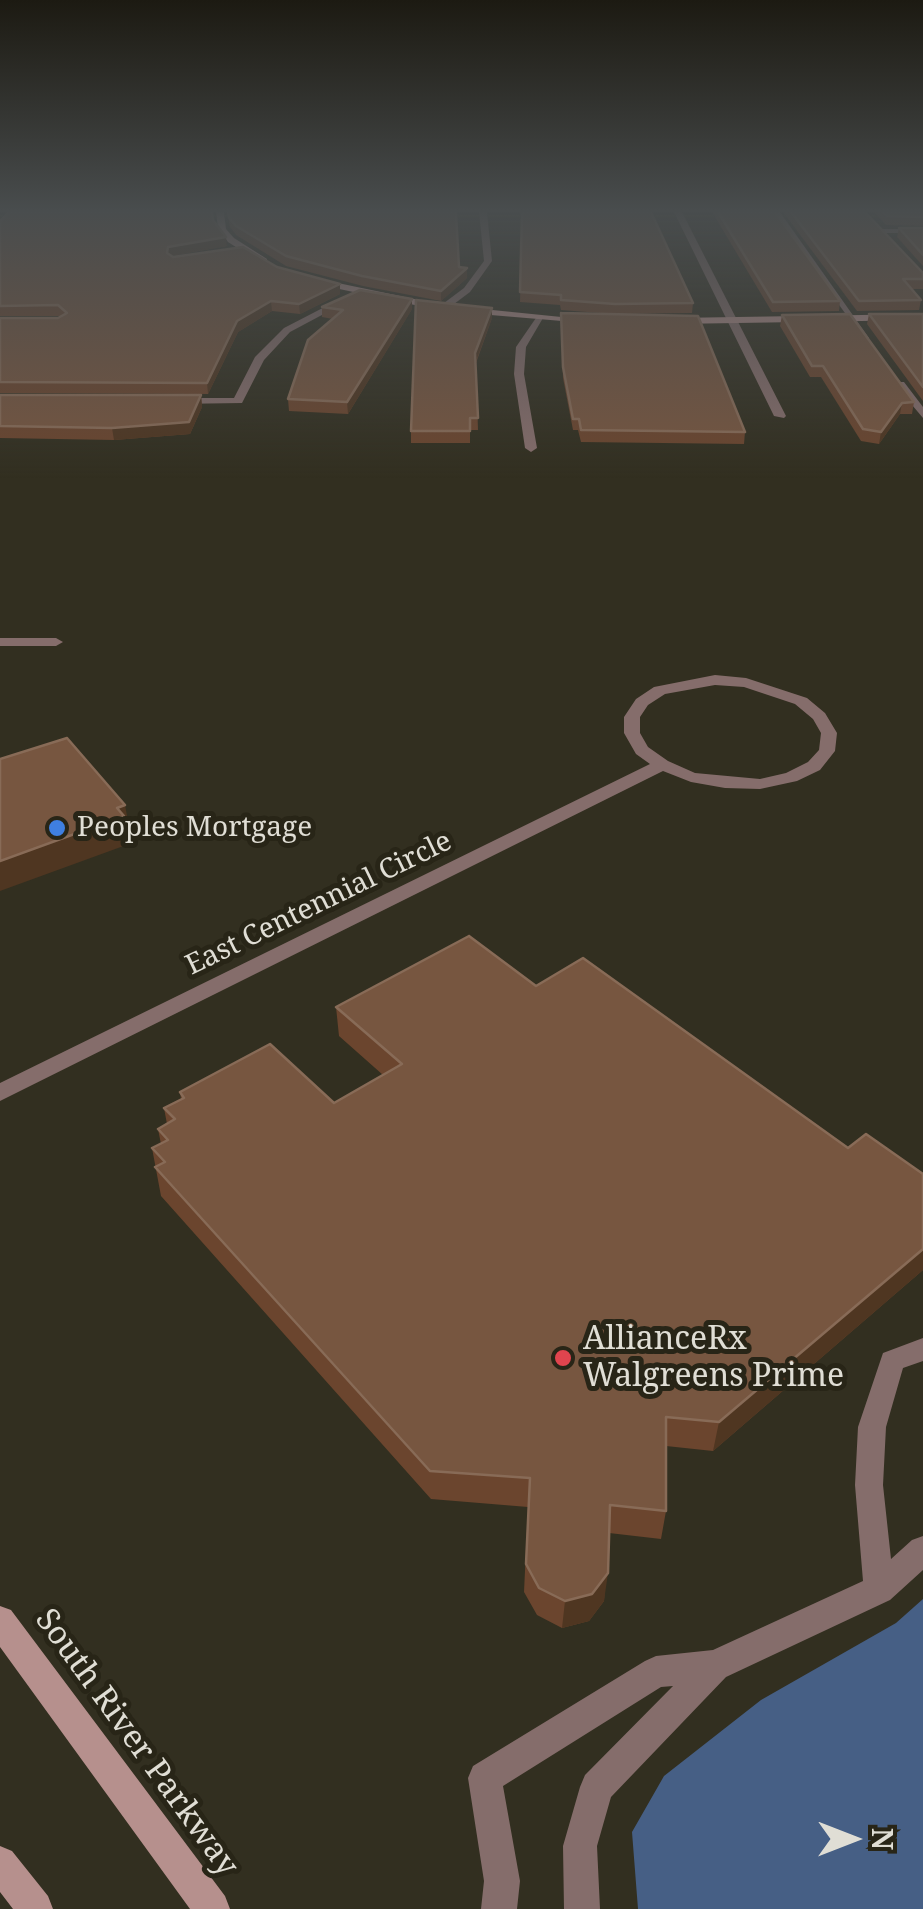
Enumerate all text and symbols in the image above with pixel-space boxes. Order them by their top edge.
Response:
place label: Peoples Mortgage [77,811,312,845]
marker: Peoples Mortgage [46,817,68,839]
street label: East Centennial Circle [181,825,457,983]
place label: AllianceRx Walgreens Prime [583,1321,844,1396]
marker: AllianceRx Walgreens Prime [552,1347,574,1369]
street label: South River Parkway [26,1602,246,1884]
north arrow [803,1789,903,1889]
text: N [864,1828,902,1850]

